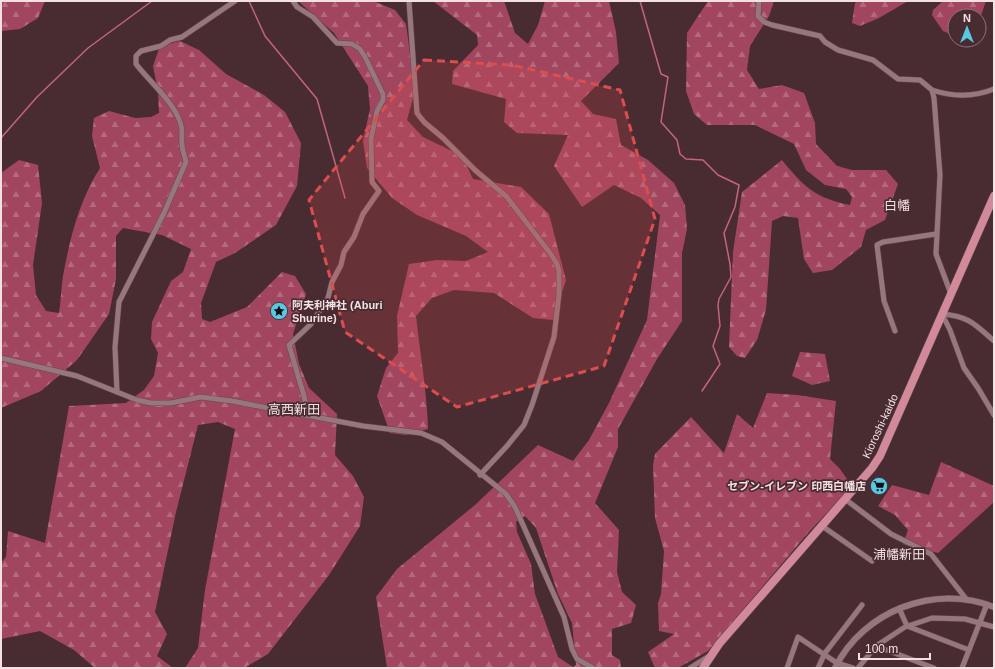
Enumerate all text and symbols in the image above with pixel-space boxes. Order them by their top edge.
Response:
north arrow [947,8,987,48]
text: N [963,12,971,24]
district label: 白幡 [884,198,910,213]
place label: 阿夫利神社 (Aburi Shurine) [292,299,382,324]
place icon: 阿夫利神社 (Aburi Shurine) [269,301,289,321]
street label: Kioroshi-kaido [860,392,900,460]
district label: 高西新田 [268,402,320,417]
supermarket icon: セブン-イレブン 印西白幡店 [869,476,889,496]
place label: セブン-イレブン 印西白幡店 [727,480,866,492]
district label: 浦幡新田 [873,547,925,562]
scale bar [859,635,930,661]
text: 100 m [865,642,898,656]

